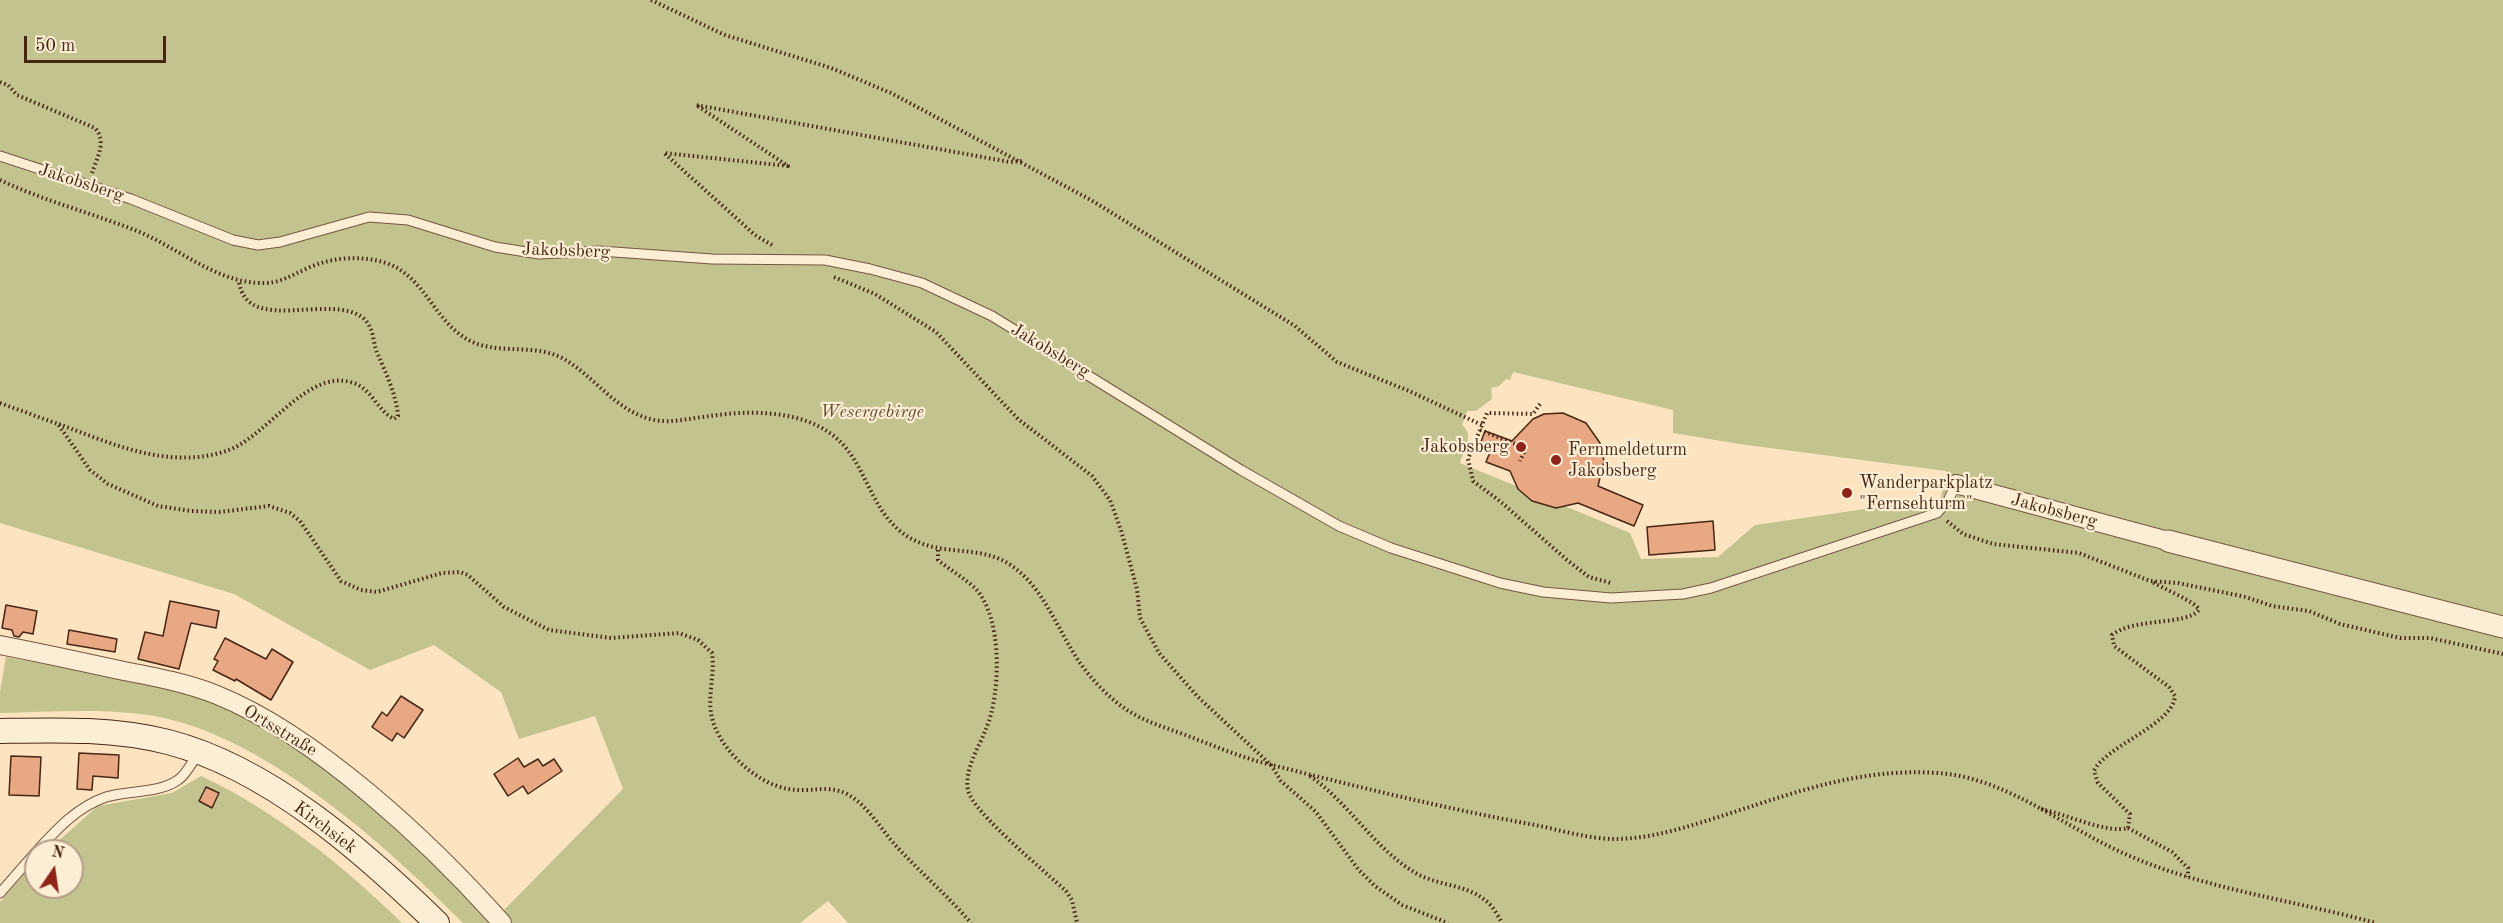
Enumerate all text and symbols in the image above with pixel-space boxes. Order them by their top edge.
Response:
scale bar [27,24,170,62]
text: 50 m [35,37,75,55]
street label: Jakobsberg [36,159,126,207]
street label: Jakobsberg [521,239,611,263]
street label: Jakobsberg [1006,319,1094,383]
park label: Wesergebirge [820,401,924,423]
place label: Jakobsberg [1420,436,1509,458]
place label: Fernmeldeturm Jakobsberg [1568,439,1687,482]
marker: Jakobsberg [1514,440,1528,454]
marker: Fernmeldeturm Jakobsberg [1549,453,1563,467]
place label: Wanderparkplatz "Fernsehturm" [1859,472,1993,514]
marker: Wanderparkplatz "Fernsehturm" [1840,486,1854,500]
street label: Jakobsberg [2008,489,2100,533]
street label: Ortsstraße [239,701,321,761]
street label: Kirchsiek [289,797,361,859]
north arrow [24,839,84,899]
text: N [50,844,65,863]

